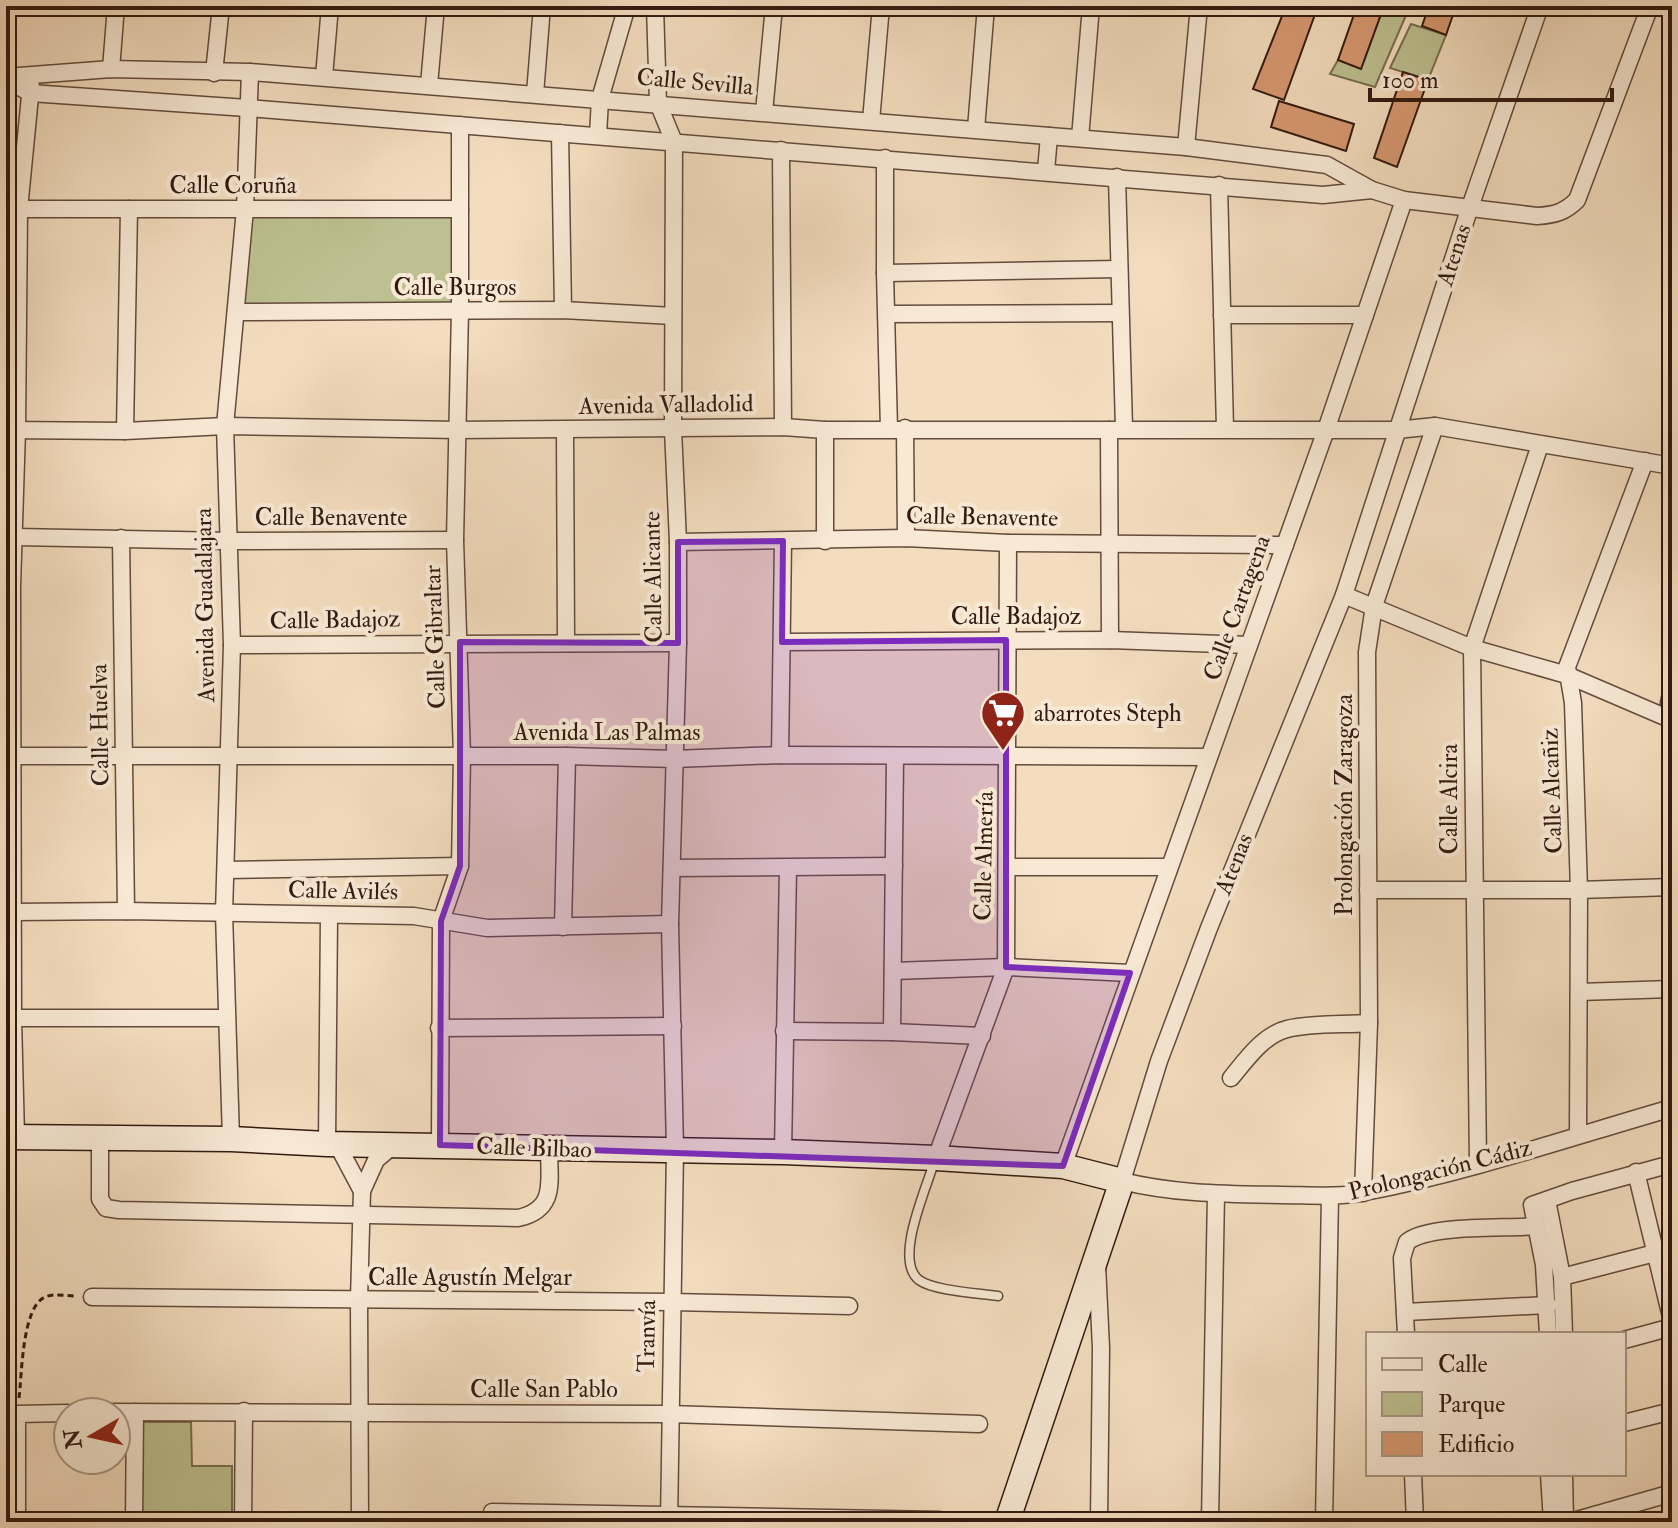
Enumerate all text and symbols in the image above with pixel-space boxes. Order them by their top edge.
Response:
scale bar [1370,52,1612,102]
street label: Calle Sevilla [635,61,756,103]
text: 100 m [1382,65,1439,96]
street label: Calle Coruña [169,170,298,201]
street label: Atenas [1429,220,1479,291]
street label: Calle Burgos [393,272,517,303]
street label: Avenida Valladolid [577,388,754,422]
street label: Calle Benavente [905,500,1059,534]
street label: Calle Benavente [255,502,407,533]
street label: Avenida Guadalajara [188,506,222,704]
street label: Calle Alicante [636,511,670,643]
street label: Calle Cartagena [1196,530,1278,685]
street label: Calle Gibraltar [417,564,453,710]
street label: Calle Badajoz [951,601,1082,632]
street label: Calle Badajoz [269,603,401,637]
street label: Calle Huelva [83,662,117,787]
supermarket icon: abarrotes Steph [979,689,1027,752]
street label: Prolongación Zaragoza [1329,693,1360,916]
place label: abarrotes Steph [1034,698,1182,729]
street label: Avenida Las Palmas [513,717,700,748]
street label: Calle Alcañiz [1534,727,1570,854]
street label: Calle Alcira [1434,742,1465,854]
street label: Calle Almería [967,790,1001,921]
street label: Atenas [1207,829,1260,900]
street label: Calle Avilés [288,875,398,907]
street label: Calle Bilbao [476,1130,592,1166]
street label: Prolongación Cádiz [1345,1132,1535,1208]
street label: Calle Agustín Melgar [368,1262,572,1293]
street label: Tranvía [631,1298,663,1373]
legend [1366,1332,1626,1476]
text: Calle [1438,1349,1488,1380]
street label: Calle San Pablo [470,1374,618,1405]
text: Parque [1438,1389,1505,1420]
north arrow [52,1396,132,1476]
text: N [58,1427,89,1452]
text: Edificio [1438,1429,1514,1460]

